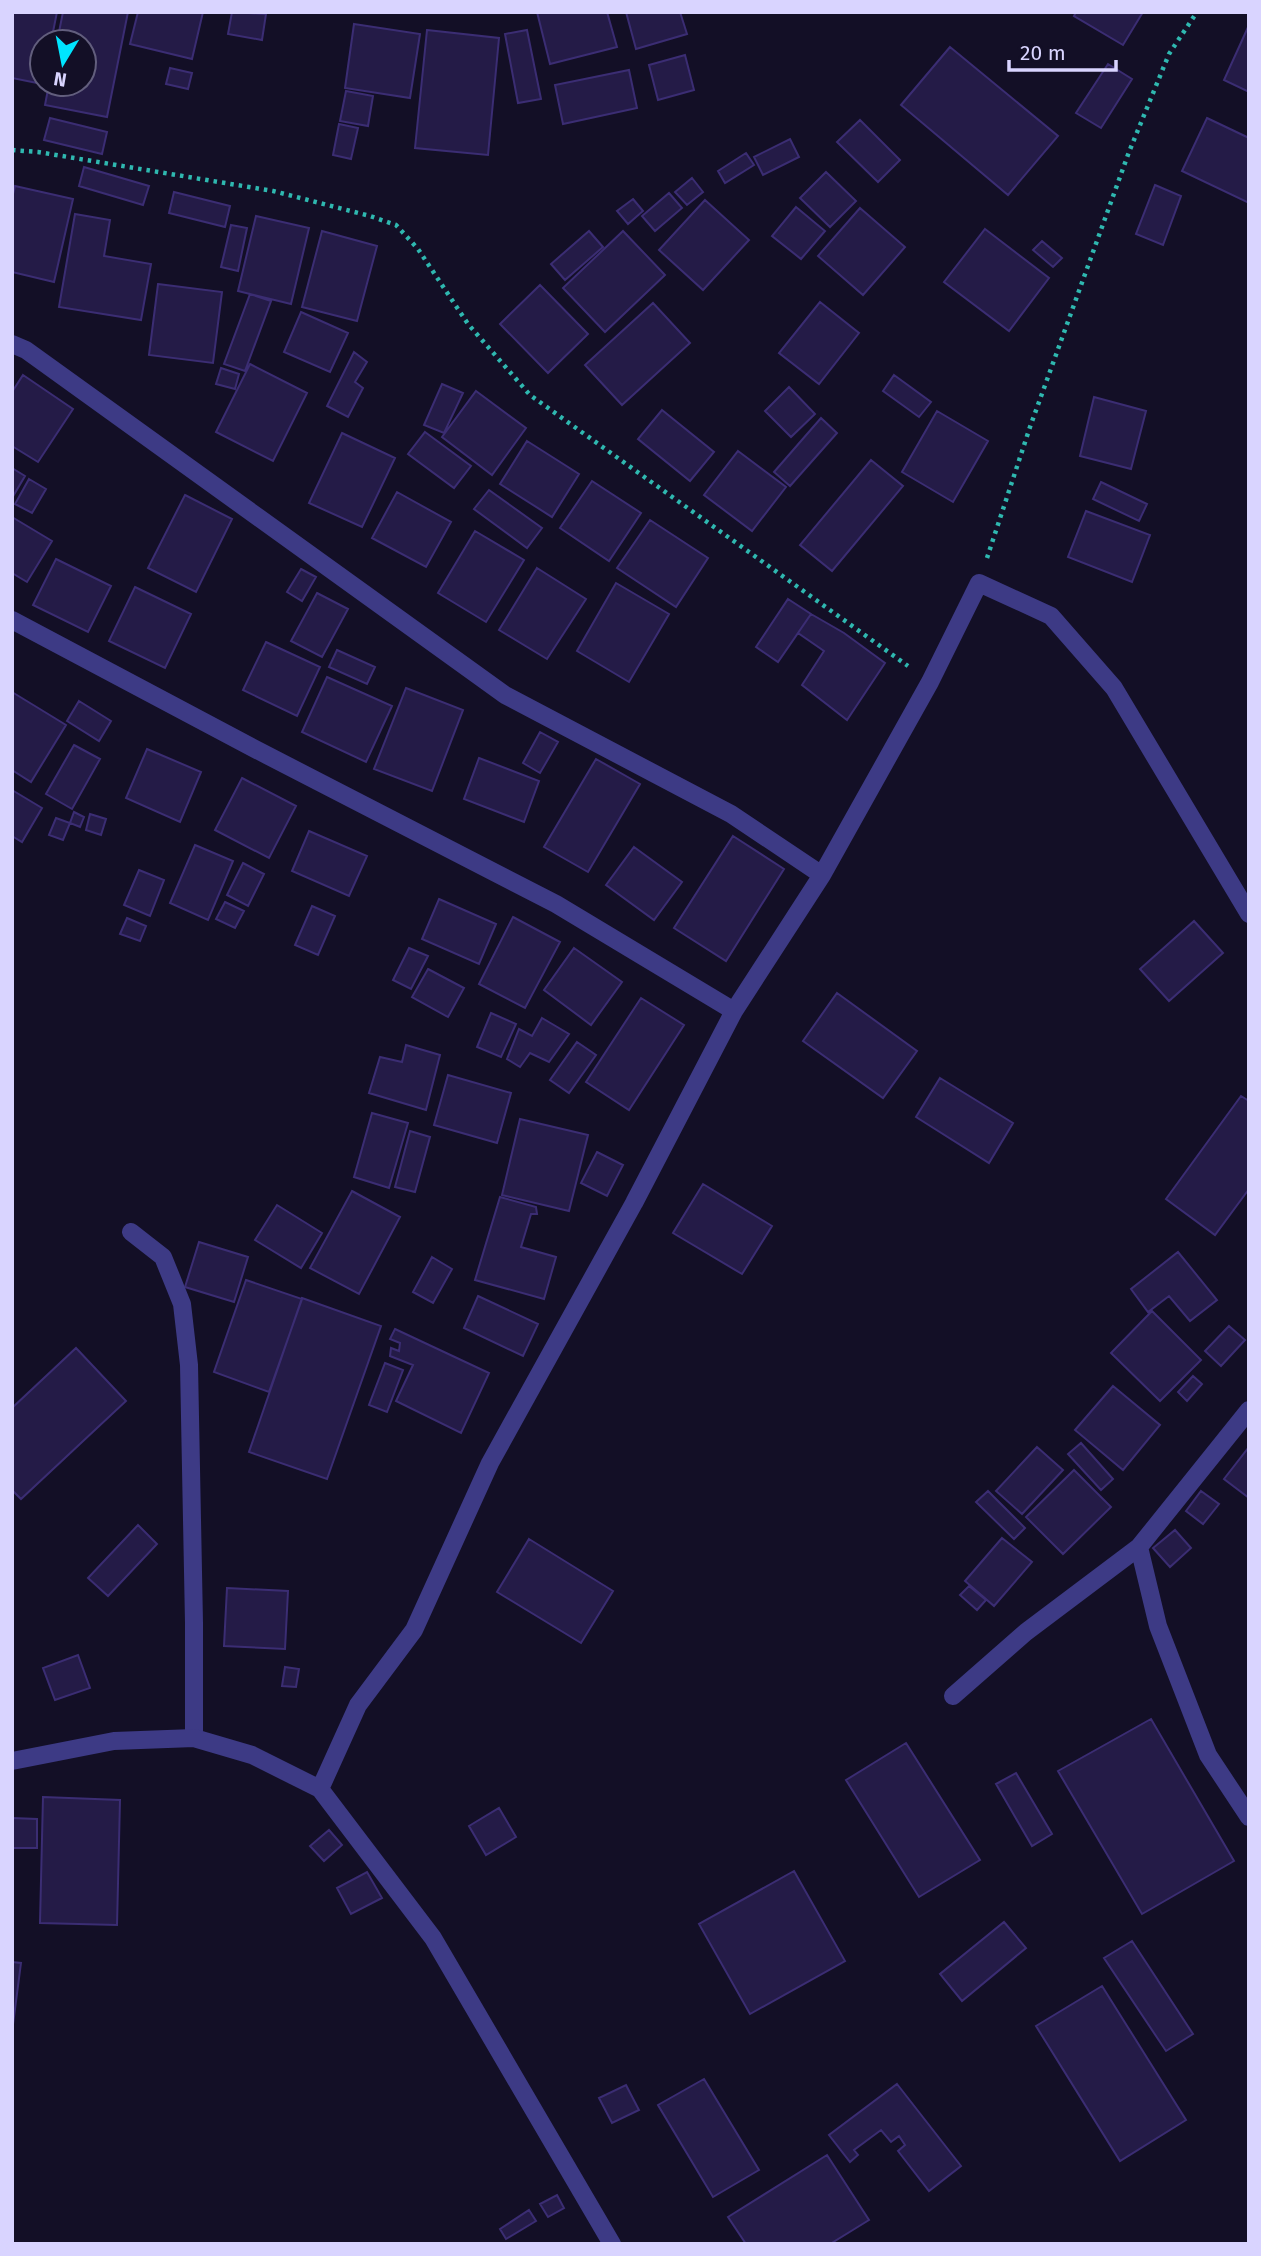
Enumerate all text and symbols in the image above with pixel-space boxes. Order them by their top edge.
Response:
north arrow [28,28,98,98]
scale bar [1009,28,1116,72]
text: 20 m [1020,40,1066,66]
text: N [52,67,68,92]

